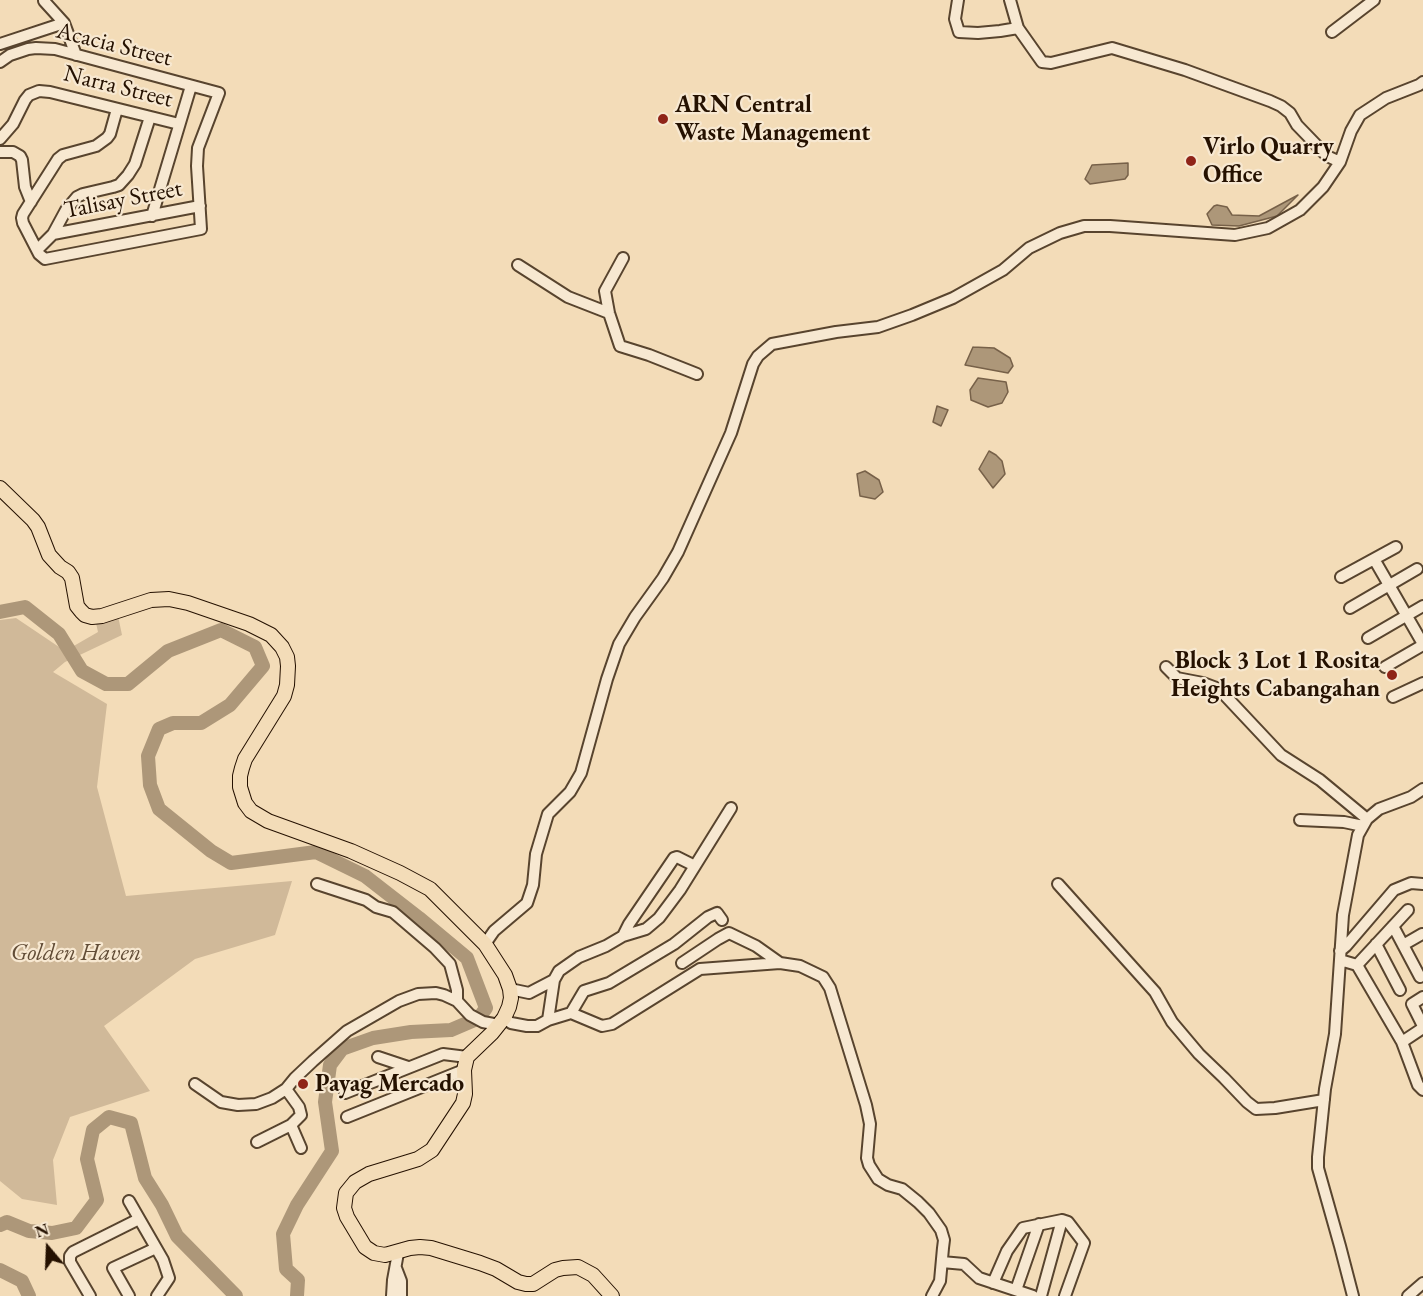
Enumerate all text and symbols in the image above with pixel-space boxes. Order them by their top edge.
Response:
street label: Acacia Street [53,17,175,73]
street label: Narra Street [60,60,176,114]
place label: ARN Central Waste Management [675,91,870,147]
marker: ARN Central Waste Management [656,112,670,126]
place label: Virlo Quarry Office [1203,133,1334,189]
marker: Virlo Quarry Office [1184,154,1198,168]
street label: Talisay Street [61,174,185,226]
place label: Block 3 Lot 1 Rosita Heights Cabangahan [1171,647,1380,703]
marker: Block 3 Lot 1 Rosita Heights Cabangahan [1385,668,1399,682]
park label: Golden Haven [11,939,141,967]
place label: Payag Mercado [315,1070,464,1098]
marker: Payag Mercado [296,1077,310,1091]
north arrow [18,1218,78,1278]
text: N [32,1218,52,1243]

